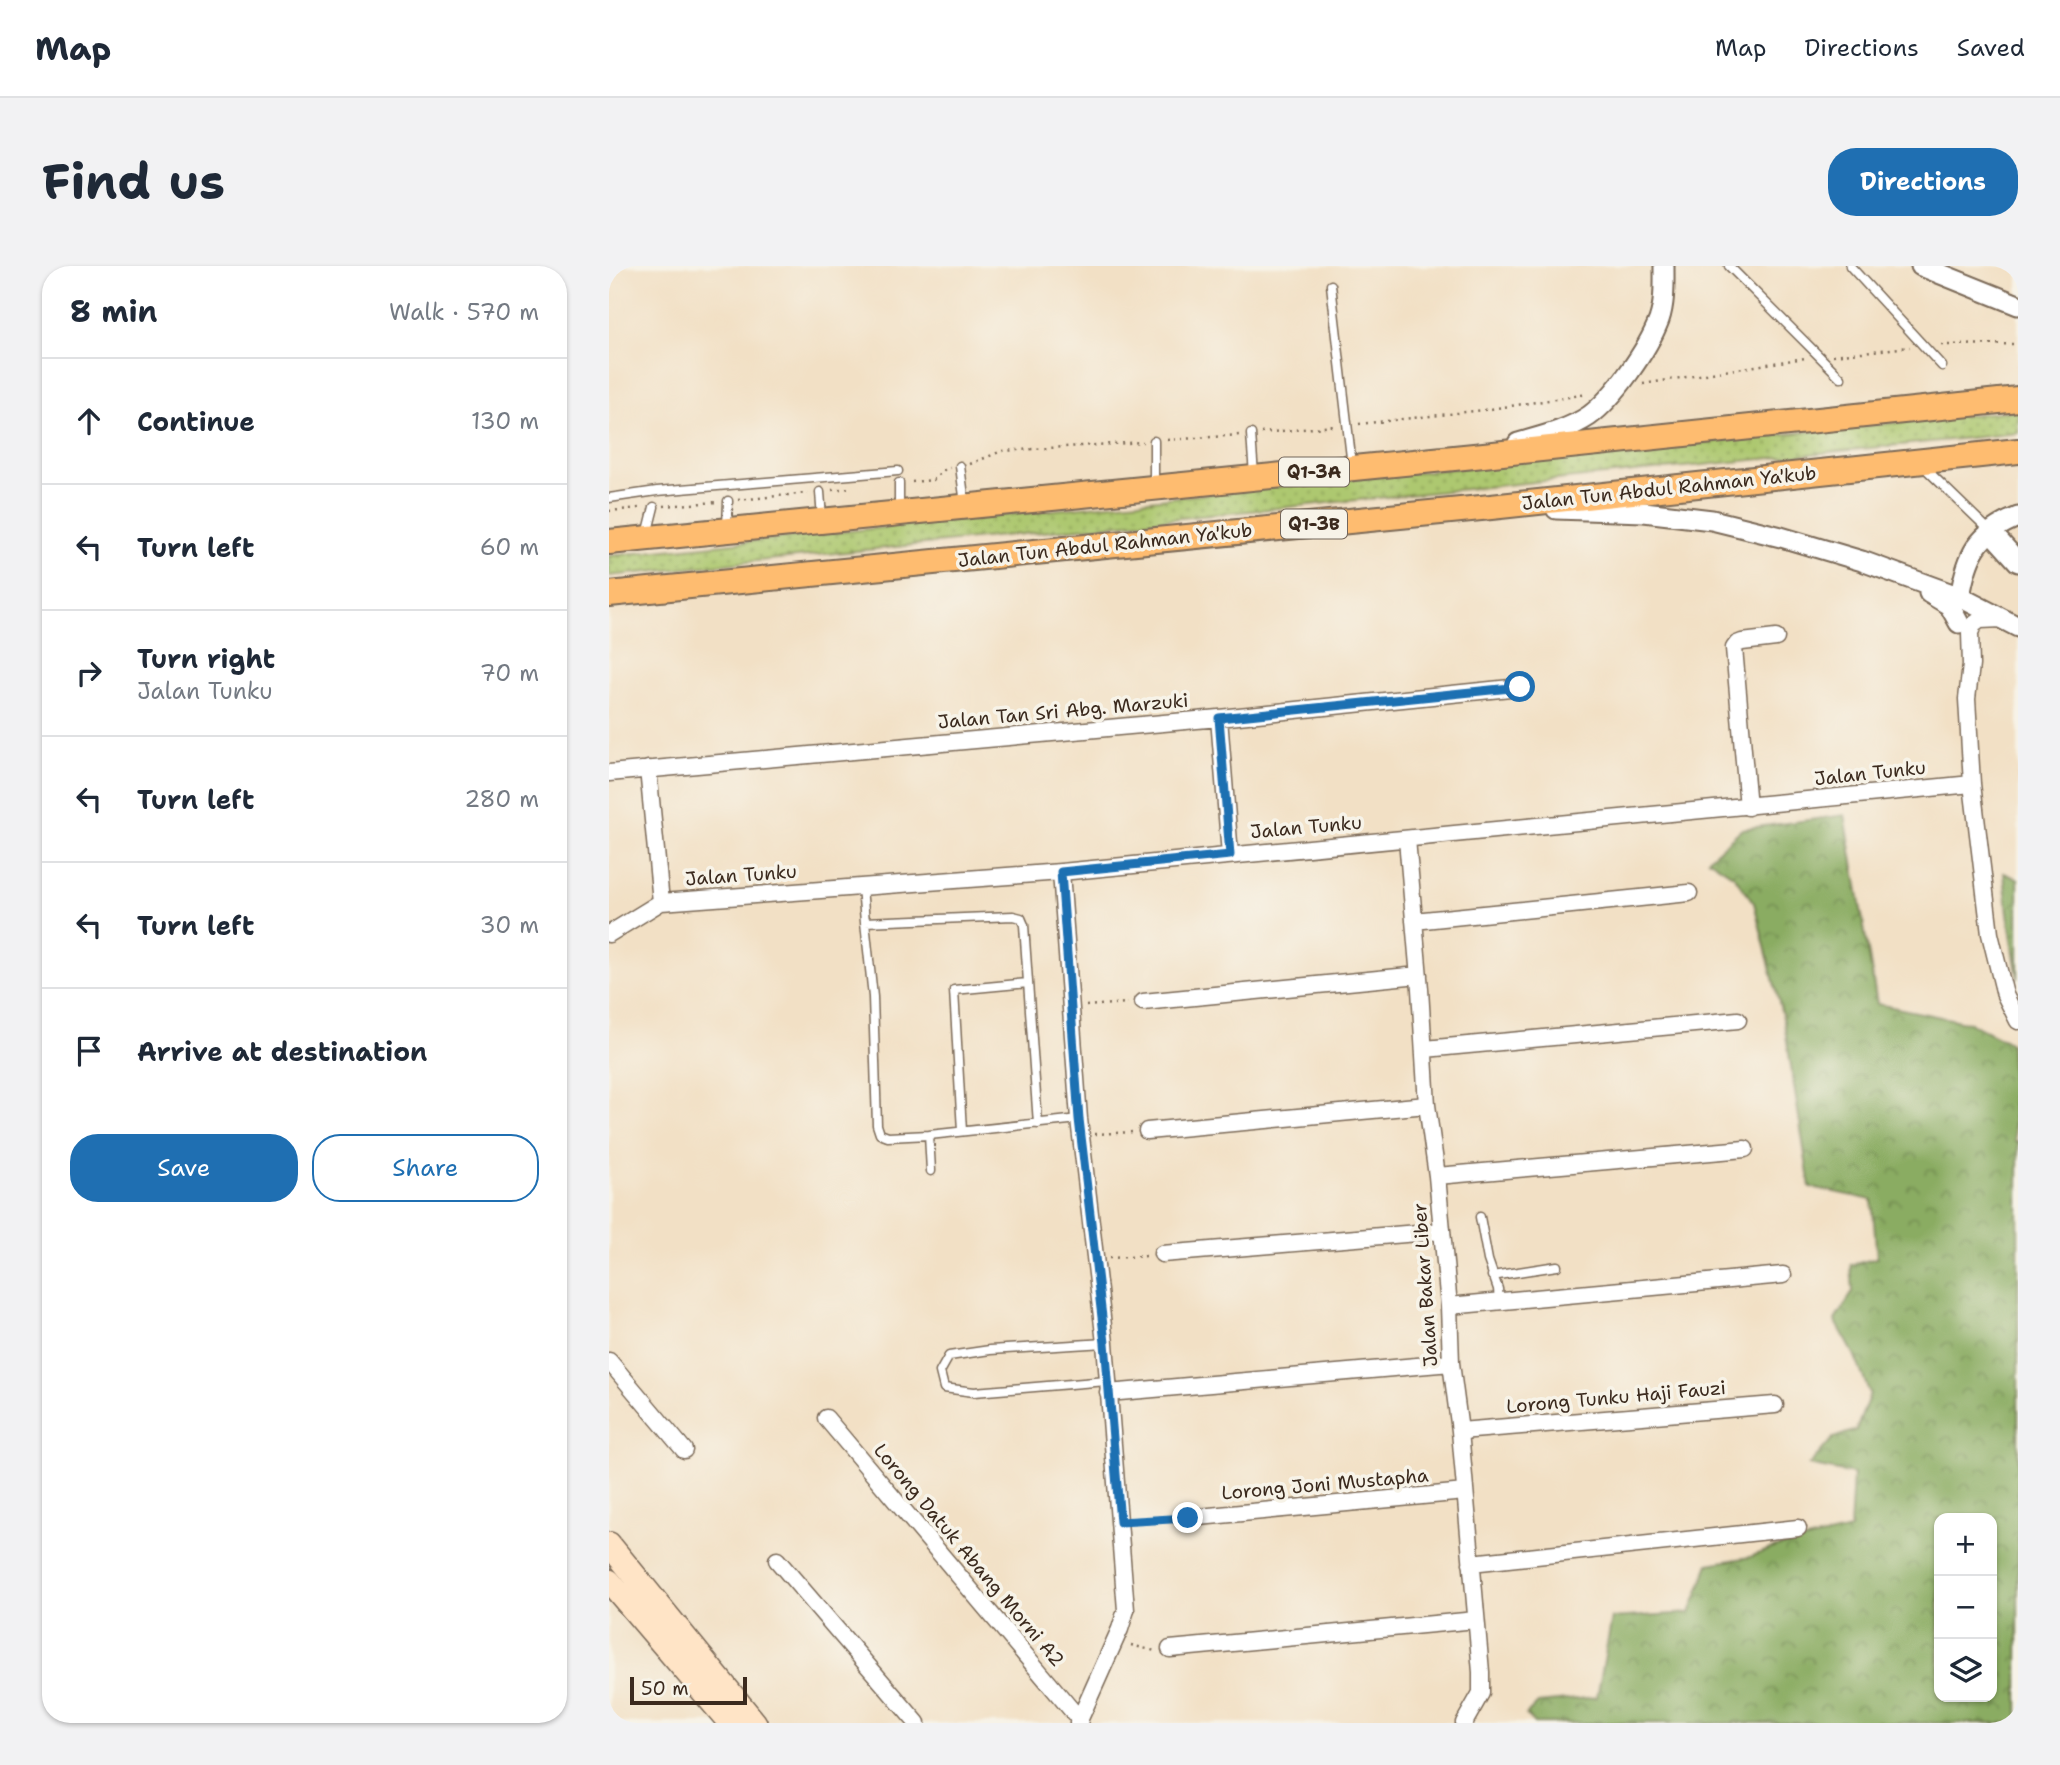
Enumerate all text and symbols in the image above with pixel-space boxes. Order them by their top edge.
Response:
text: Map [35,26,111,71]
text: Map [1715,32,1766,64]
text: Directions [1804,32,1919,64]
text: Saved [1957,32,2025,64]
button: Directions [1828,148,2018,216]
text: Find us [42,149,225,215]
text: 8 min [70,291,157,332]
text: Walk · 570 m [389,297,539,327]
icon: ahead [70,402,108,440]
text: Continue [137,404,255,439]
text: 130 m [471,406,539,436]
road number: Q1-3A [1279,457,1349,486]
street label: Jalan Tun Abdul Rahman Ya'kub [1521,460,1817,516]
road number: Q1-3B [1281,510,1347,538]
street label: Jalan Tun Abdul Rahman Ya'kub [957,517,1253,573]
icon: left [70,528,108,566]
text: Turn left [137,530,254,565]
text: 60 m [480,532,539,562]
text: Turn right [137,641,275,676]
icon: right [70,654,108,692]
text: 70 m [480,658,539,688]
route start [1504,671,1535,702]
text: Jalan Tunku [137,676,273,706]
street label: Jalan Tan Sri Abg. Marzuki [937,688,1189,734]
street label: Jalan Tunku [1813,755,1927,791]
icon: left [70,780,108,818]
text: Turn left [137,782,254,817]
text: 280 m [464,784,539,814]
street label: Jalan Tunku [1249,810,1363,844]
street label: Jalan Tunku [684,859,798,891]
icon: left [70,906,108,944]
text: Turn left [137,908,254,943]
text: 30 m [480,910,539,940]
icon: arrive [70,1032,108,1070]
text: Arrive at destination [137,1034,427,1069]
button: Save [70,1134,298,1202]
button: Share [312,1134,539,1202]
street label: Jalan Bakar Liber [1407,1202,1443,1368]
street label: Lorong Tunku Haji Fauzi [1505,1375,1727,1419]
street label: Lorong Datuk Abang Morni A2 [868,1438,1070,1672]
street label: Lorong Joni Mustapha [1220,1462,1430,1506]
route end [1172,1502,1203,1533]
map controls [1934,1513,1997,1702]
button: + [1934,1513,1997,1576]
button: − [1934,1576,1997,1639]
button: layers [1934,1639,1997,1702]
scale bar [630,1674,747,1706]
text: 50 m [641,1676,689,1701]

